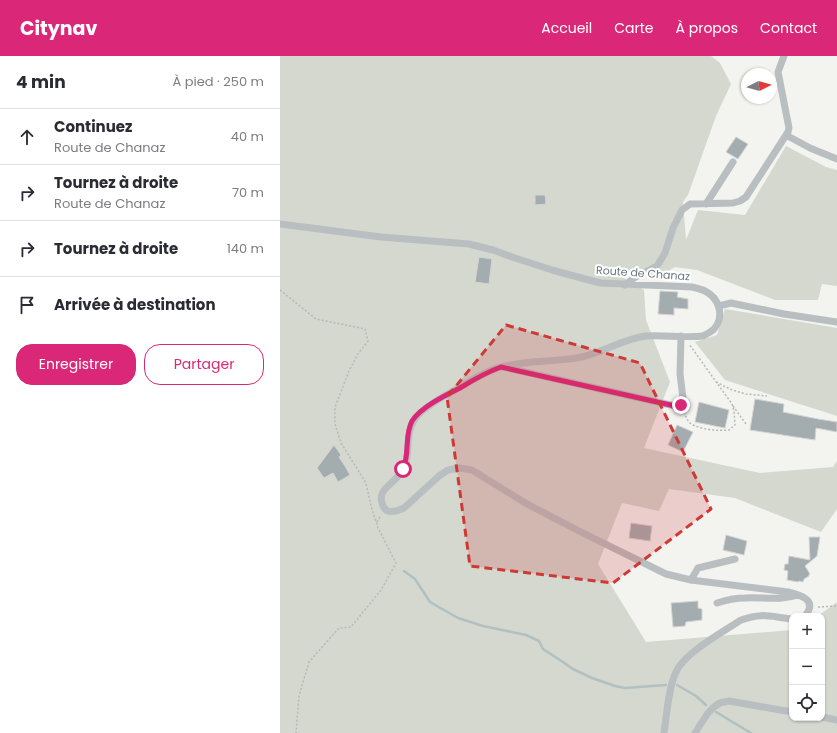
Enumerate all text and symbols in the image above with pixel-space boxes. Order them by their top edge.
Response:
text: Citynav [20,15,97,42]
text: Accueil [541,18,592,38]
text: Carte [614,18,654,38]
text: À propos [676,18,738,38]
text: Contact [760,18,817,38]
north arrow [741,68,777,104]
text: 4 min [16,70,66,94]
text: À pied · 250 m [173,72,264,91]
text: Continuez [54,116,133,137]
icon: ahead [16,126,38,148]
text: 40 m [231,127,264,146]
text: Route de Chanaz [54,138,165,157]
text: Tournez à droite [54,172,178,193]
icon: right [16,182,38,204]
text: 70 m [232,183,264,202]
text: Route de Chanaz [54,194,165,213]
icon: right [16,238,38,260]
text: Tournez à droite [54,238,178,259]
text: 140 m [227,239,264,258]
street label: Route de Chanaz [595,262,691,284]
icon: arrive [16,294,38,316]
text: Arrivée à destination [54,294,216,315]
button: Enregistrer [16,344,136,385]
button: Partager [144,344,264,385]
route end [672,396,690,414]
route start [394,460,412,478]
map controls [789,613,825,721]
button: + [789,613,825,649]
button: − [789,649,825,685]
button: locate [789,685,825,721]

